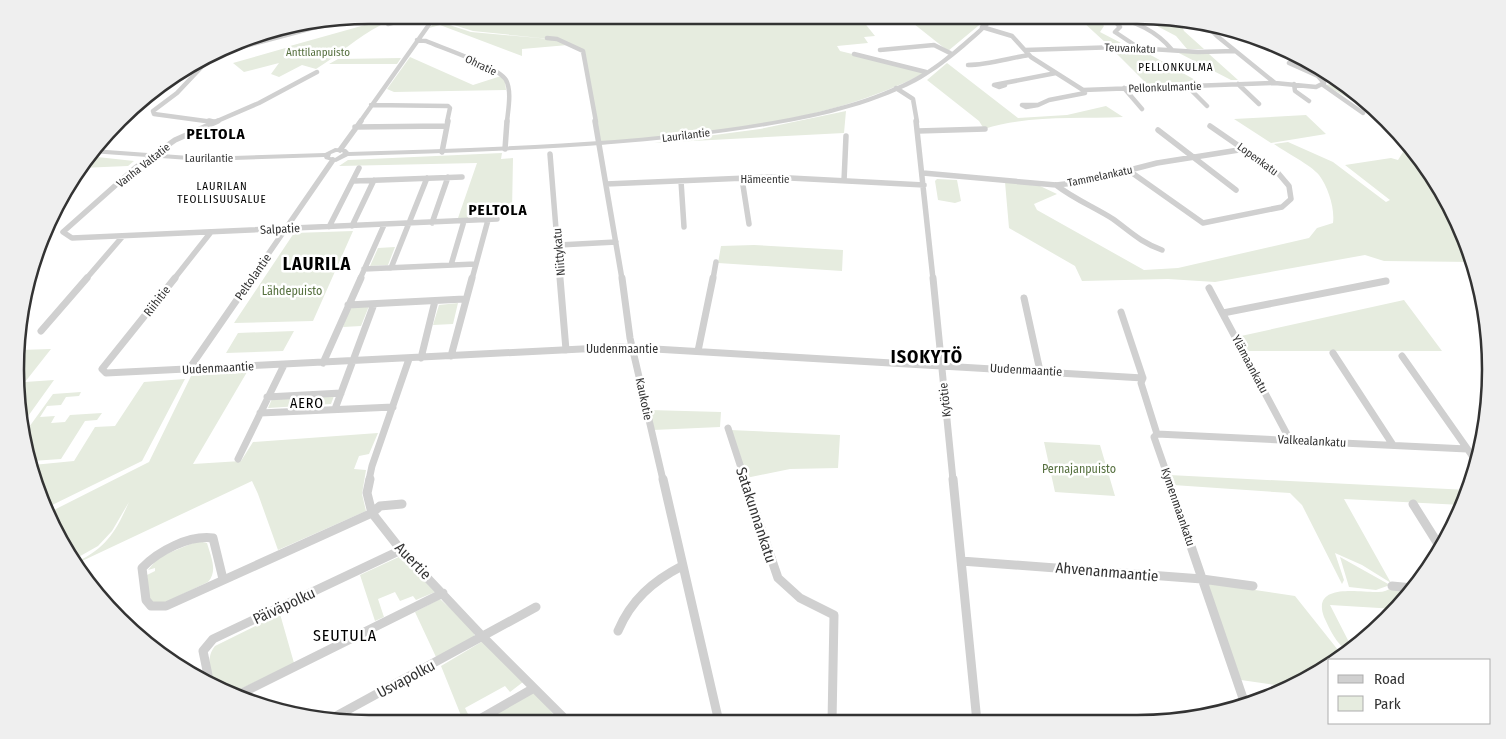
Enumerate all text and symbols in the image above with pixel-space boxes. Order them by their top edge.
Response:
street label: Teuvankatu [1104,41,1156,56]
park label: Anttilanpuisto [286,46,350,59]
street label: Ohratie [463,53,499,78]
district label: PELLONKULMA [1138,61,1214,74]
street label: Pellonkulmantie [1128,80,1202,95]
district label: PELTOLA [186,125,246,143]
street label: Laurilantie [661,126,711,145]
street label: Lopenkatu [1235,140,1281,179]
street label: Vanha Valtatie [114,141,173,190]
street label: Laurilantie [185,152,233,165]
street label: Tammelankatu [1066,163,1134,190]
street label: Hämeentie [741,173,789,186]
district label: LAURILAN TEOLLISUUSALUE [177,180,267,206]
district label: PELTOLA [468,201,528,219]
street label: Salpatie [260,221,300,237]
street label: Niittykatu [550,227,568,277]
street label: Peltolantie [232,251,274,303]
district label: LAURILA [283,253,351,275]
street label: Riihitie [141,283,173,319]
park label: Lähdepuisto [262,284,322,298]
street label: Ylämaankatu [1229,333,1271,395]
street label: Uudenmaantie [586,342,658,356]
district label: ISOKYTÖ [891,346,963,368]
street label: Uudenmaantie [182,359,254,377]
street label: Uudenmaantie [990,361,1062,379]
street label: Kaukotie [633,376,655,422]
street label: Kytötie [936,382,954,418]
district label: AERO [290,395,324,412]
street label: Valkealankatu [1277,432,1347,450]
park label: Pernajanpuisto [1042,462,1116,476]
street label: Satakunnankatu [732,465,780,565]
street label: Kymenmaankatu [1158,466,1198,548]
street label: Auertie [391,539,435,583]
street label: Ahvenanmaantie [1055,559,1159,585]
street label: Päiväpolku [250,584,318,628]
district label: SEUTULA [313,626,377,645]
street label: Usvapolku [374,656,438,702]
legend [1328,659,1491,724]
text: Road [1374,670,1405,688]
text: Park [1374,695,1401,713]

